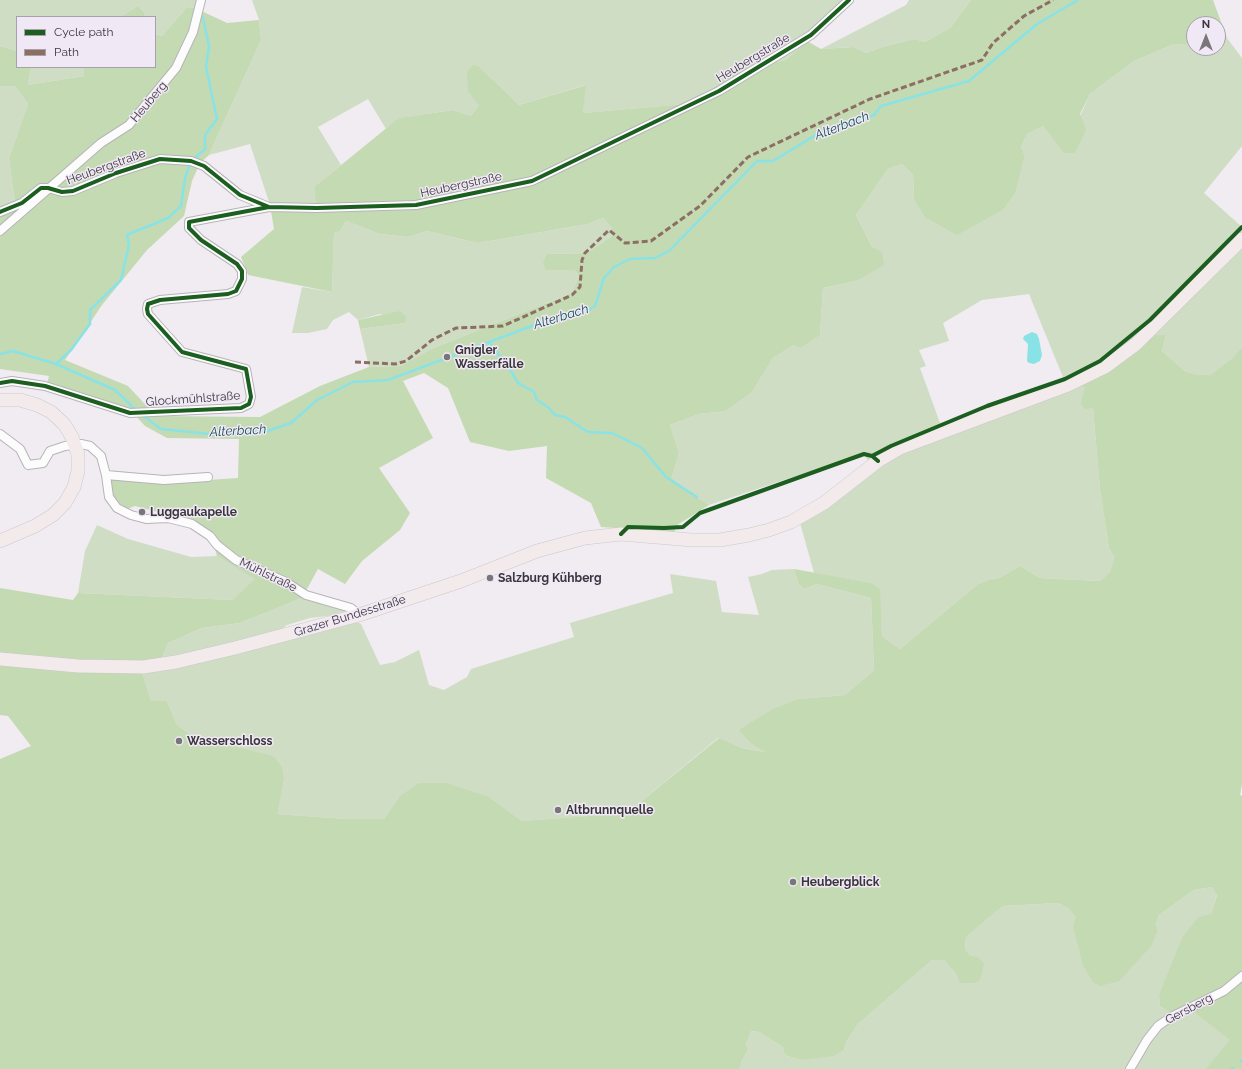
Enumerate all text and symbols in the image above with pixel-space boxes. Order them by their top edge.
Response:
legend [16,16,156,68]
north arrow [1186,16,1226,56]
text: N [1202,18,1210,31]
text: Cycle path [54,25,113,39]
street label: Heubergstraße [714,30,792,86]
text: Path [54,45,79,59]
street label: Heuberg [128,79,170,125]
water label: Alterbach [813,109,871,143]
street label: Heubergstraße [65,146,147,188]
street label: Heubergstraße [419,169,503,201]
water label: Alterbach [532,301,590,333]
place label: Gnigler Wasserfälle [455,343,524,371]
marker: Gnigler Wasserfälle [442,352,452,362]
street label: Glockmühlstraße [145,389,241,409]
water label: Alterbach [209,422,267,440]
place label: Luggaukapelle [150,505,237,519]
marker: Luggaukapelle [137,507,147,517]
street label: Mühlstraße [237,555,299,595]
place label: Salzburg Kühberg [498,571,602,585]
marker: Salzburg Kühberg [485,573,495,583]
street label: Grazer Bundesstraße [292,592,408,640]
place label: Wasserschloss [187,734,272,748]
marker: Wasserschloss [174,736,184,746]
place label: Altbrunnquelle [566,803,654,817]
marker: Altbrunnquelle [553,805,563,815]
place label: Heubergblick [801,875,879,889]
marker: Heubergblick [788,877,798,887]
street label: Gersberg [1163,991,1215,1027]

